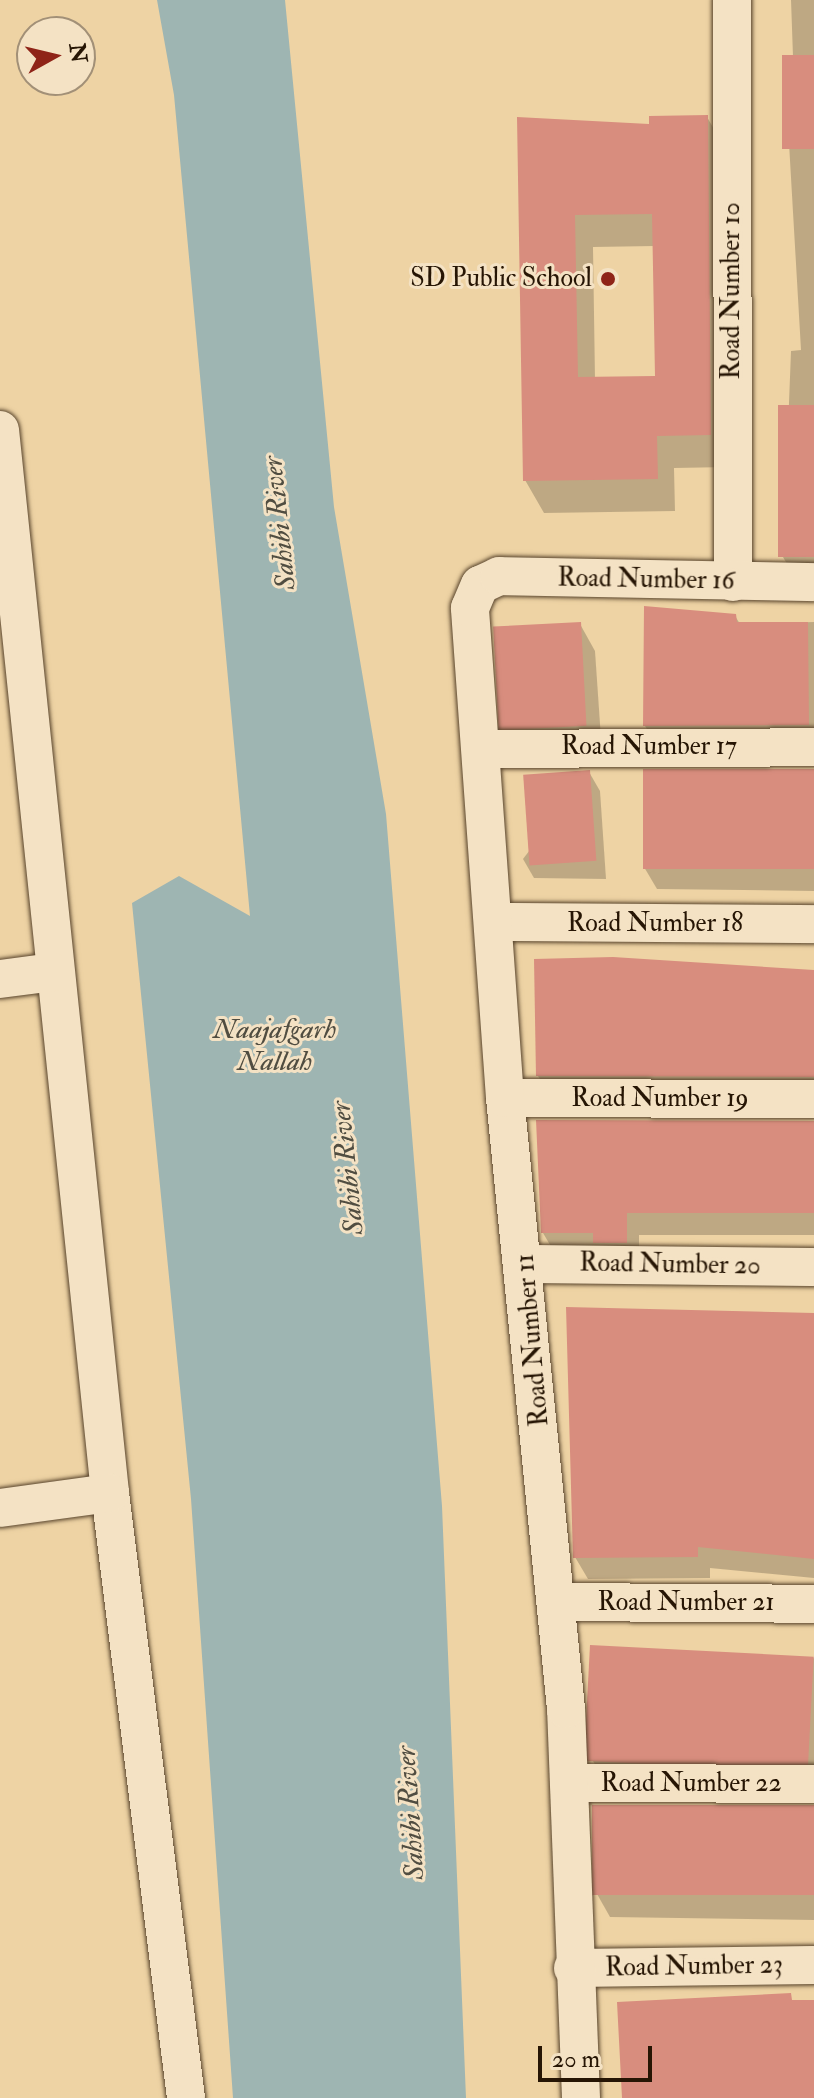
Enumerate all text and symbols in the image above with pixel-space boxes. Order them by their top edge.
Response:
north arrow [16,16,96,96]
text: N [63,41,93,65]
street label: Road Number 10 [716,202,748,380]
place label: SD Public School [410,263,592,295]
marker: SD Public School [599,270,617,288]
water label: Sahibi River [256,455,304,591]
street label: Road Number 16 [557,563,735,597]
street label: Road Number 17 [561,731,737,763]
street label: Road Number 18 [567,908,743,940]
water label: Naajafgarh Nallah [213,1013,337,1079]
street label: Road Number 19 [571,1083,749,1115]
water label: Sahibi River [324,1100,372,1236]
street label: Road Number 20 [579,1248,761,1282]
street label: Road Number 11 [510,1252,556,1428]
street label: Road Number 21 [597,1587,775,1619]
water label: Sahibi River [390,1745,432,1881]
street label: Road Number 22 [600,1768,782,1800]
street label: Road Number 23 [605,1950,783,1984]
scale bar [542,2030,656,2080]
text: 20 m [552,2044,600,2075]

